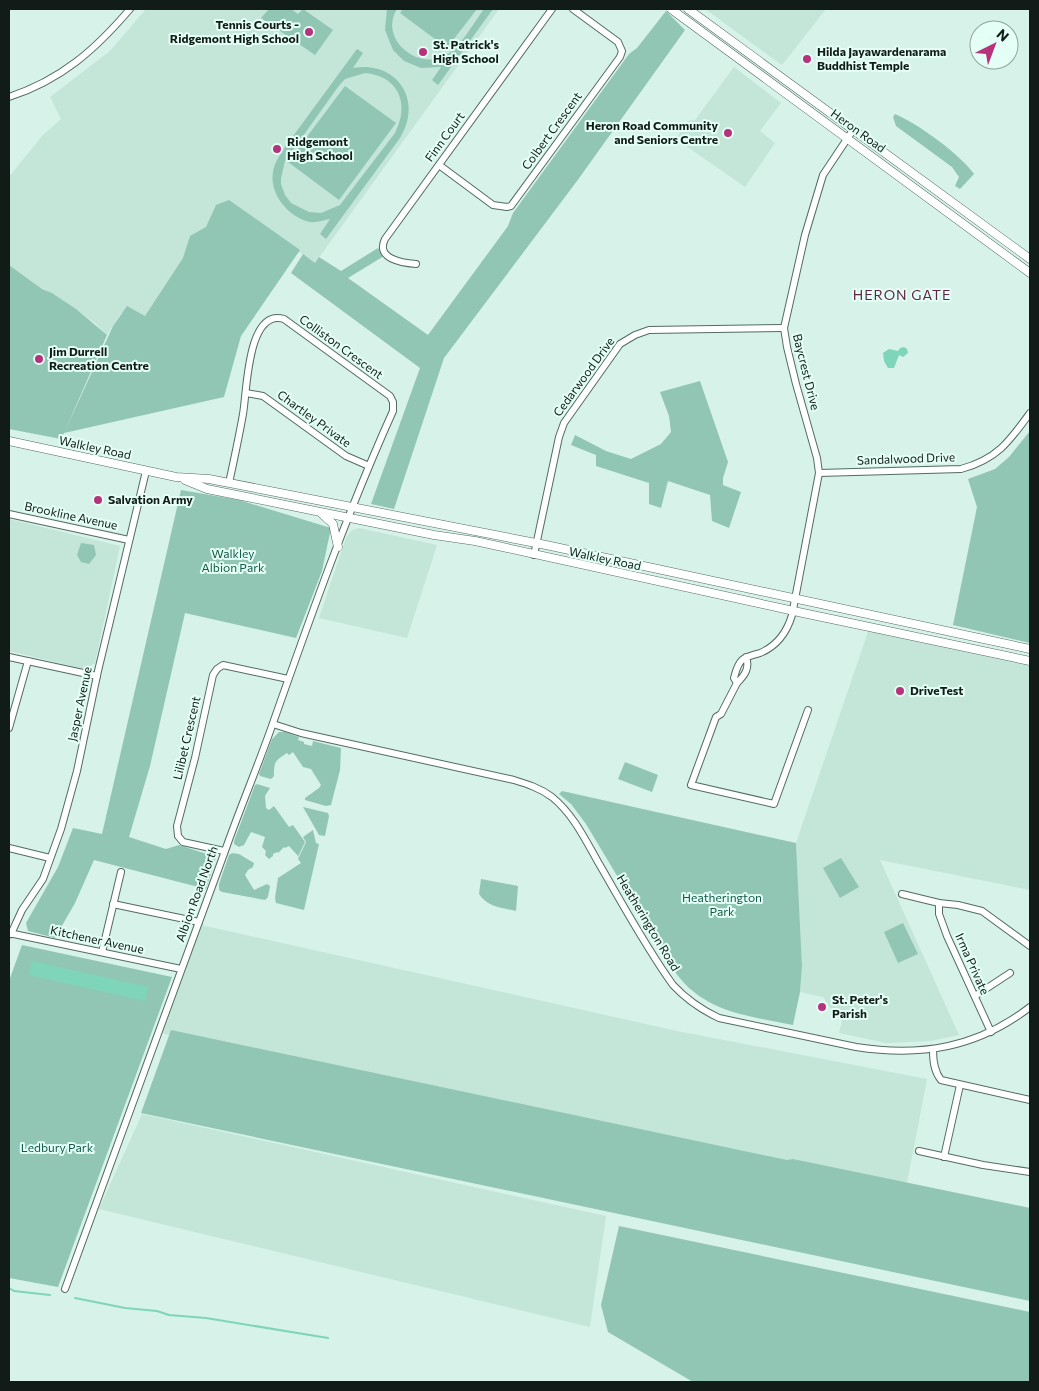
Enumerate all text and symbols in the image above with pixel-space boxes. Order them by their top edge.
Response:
place label: Tennis Courts - Ridgemont High School [170,17,299,45]
north arrow [969,20,1019,70]
text: N [993,25,1013,45]
marker: Tennis Courts - Ridgemont High School [303,26,315,38]
place label: St. Patrick's High School [433,37,500,65]
place label: Hilda Jayawardenarama Buddhist Temple [817,44,946,72]
marker: St. Patrick's High School [417,46,429,58]
marker: Hilda Jayawardenarama Buddhist Temple [801,53,813,65]
street label: Colbert Crescent [518,89,584,172]
street label: Heron Road [828,106,889,155]
street label: Finn Court [422,109,467,164]
place label: Heron Road Community and Seniors Centre [586,118,718,146]
marker: Heron Road Community and Seniors Centre [722,127,734,139]
place label: Ridgemont High School [287,134,353,162]
marker: Ridgemont High School [271,143,283,155]
district label: HERON GATE [853,286,951,303]
street label: Colliston Crescent [297,311,386,381]
street label: Baycrest Drive [791,332,823,411]
street label: Cedarwood Drive [550,334,617,419]
place label: Jim Durrell Recreation Centre [49,344,149,372]
marker: Jim Durrell Recreation Centre [33,353,45,365]
street label: Chartley Private [275,387,354,450]
street label: Walkley Road [58,433,133,461]
street label: Sandalwood Drive [857,449,955,467]
place label: Salvation Army [108,492,193,506]
marker: Salvation Army [92,494,104,506]
street label: Brookline Avenue [23,498,119,532]
street label: Walkley Road [568,544,643,572]
park label: Walkley Albion Park [202,546,265,574]
street label: Jasper Avenue [64,665,95,743]
place label: DriveTest [910,683,963,697]
marker: DriveTest [894,685,906,697]
street label: Lilibet Crescent [170,695,202,781]
street label: Albion Road North [172,844,220,943]
street label: Heatherington Road [614,872,683,973]
park label: Heatherington Park [682,890,762,918]
street label: Kitchener Avenue [49,922,145,956]
street label: Irma Private [953,931,993,997]
place label: St. Peter's Parish [832,992,889,1020]
marker: St. Peter's Parish [816,1001,828,1013]
park label: Ledbury Park [21,1140,94,1154]

